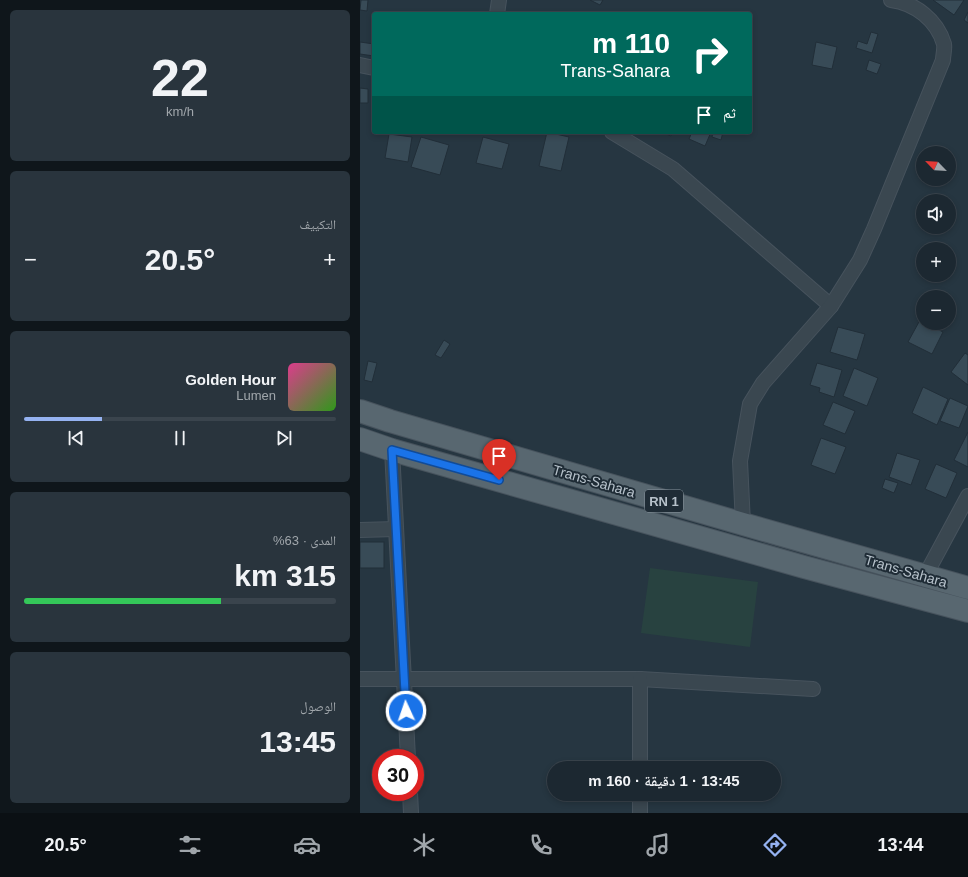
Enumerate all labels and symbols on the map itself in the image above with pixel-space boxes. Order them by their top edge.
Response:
north arrow [916,146,956,186]
pin [482,439,516,480]
street label: Trans-Sahara [551,462,637,500]
road number: RN 1 [645,490,683,512]
street label: Trans-Sahara [863,552,949,590]
position arrow [385,690,427,732]
speed limit sign: 30 [372,749,424,801]

